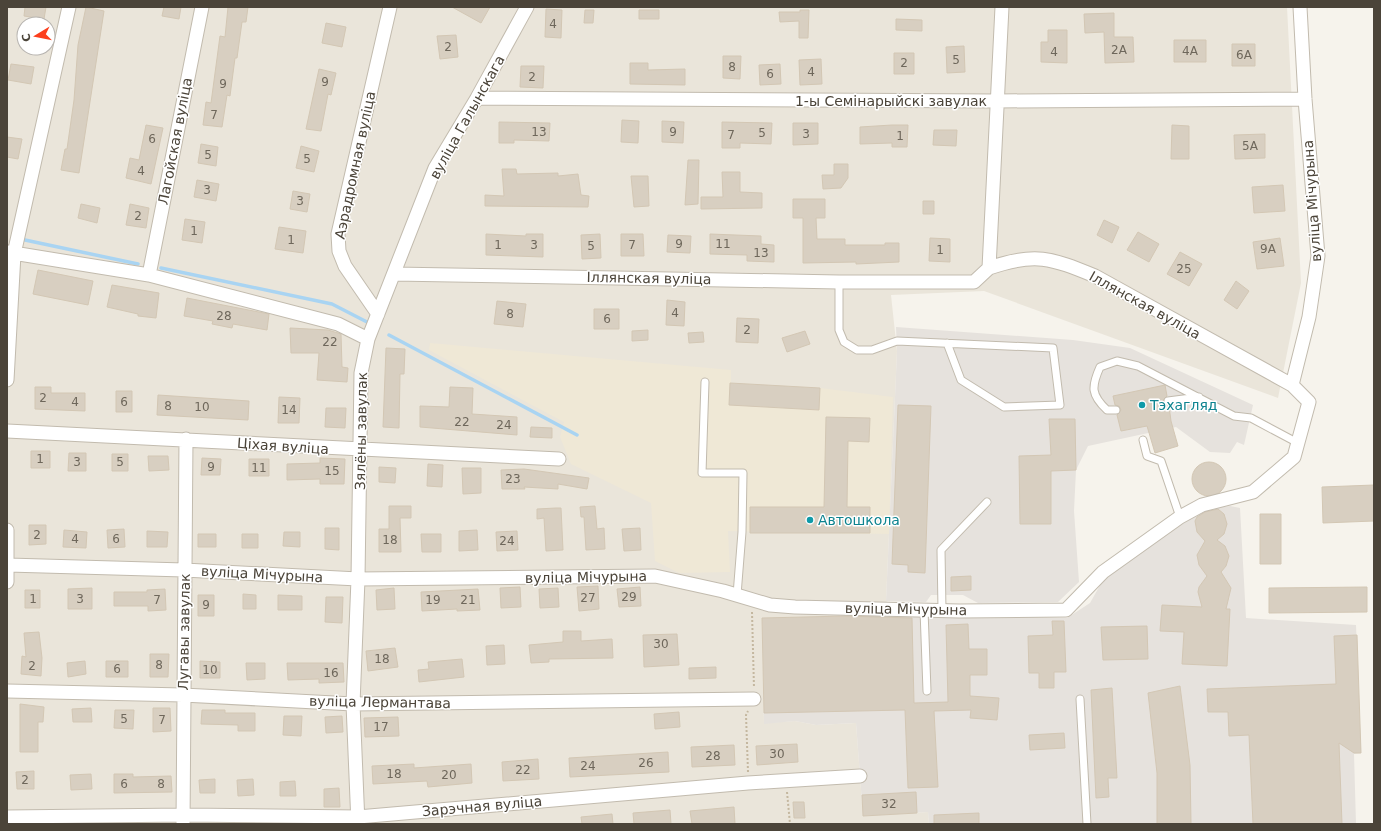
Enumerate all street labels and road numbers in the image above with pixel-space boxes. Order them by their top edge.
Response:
street label: вуліца Галынскага [426,52,508,182]
street label: Лагойская вуліца [155,76,195,206]
street label: Аэрадромная вуліца [332,90,378,240]
street label: 1-ы Семінарыйскі завулак [795,93,987,109]
street label: вуліца Мічурына [1300,140,1324,262]
street label: Іллянская вуліца [1087,268,1203,342]
street label: Іллянская вуліца [587,269,711,287]
street label: Зялёны завулак [352,372,370,490]
street label: Ціхая вуліца [237,435,329,457]
street label: вуліца Мічурына [201,563,323,585]
street label: вуліца Мічурына [525,568,647,586]
street label: Лугавы завулак [175,573,193,691]
street label: вуліца Мічурына [845,600,967,618]
street label: вуліца Лермантава [309,693,451,711]
street label: Зарэчная вуліца [421,793,543,819]

